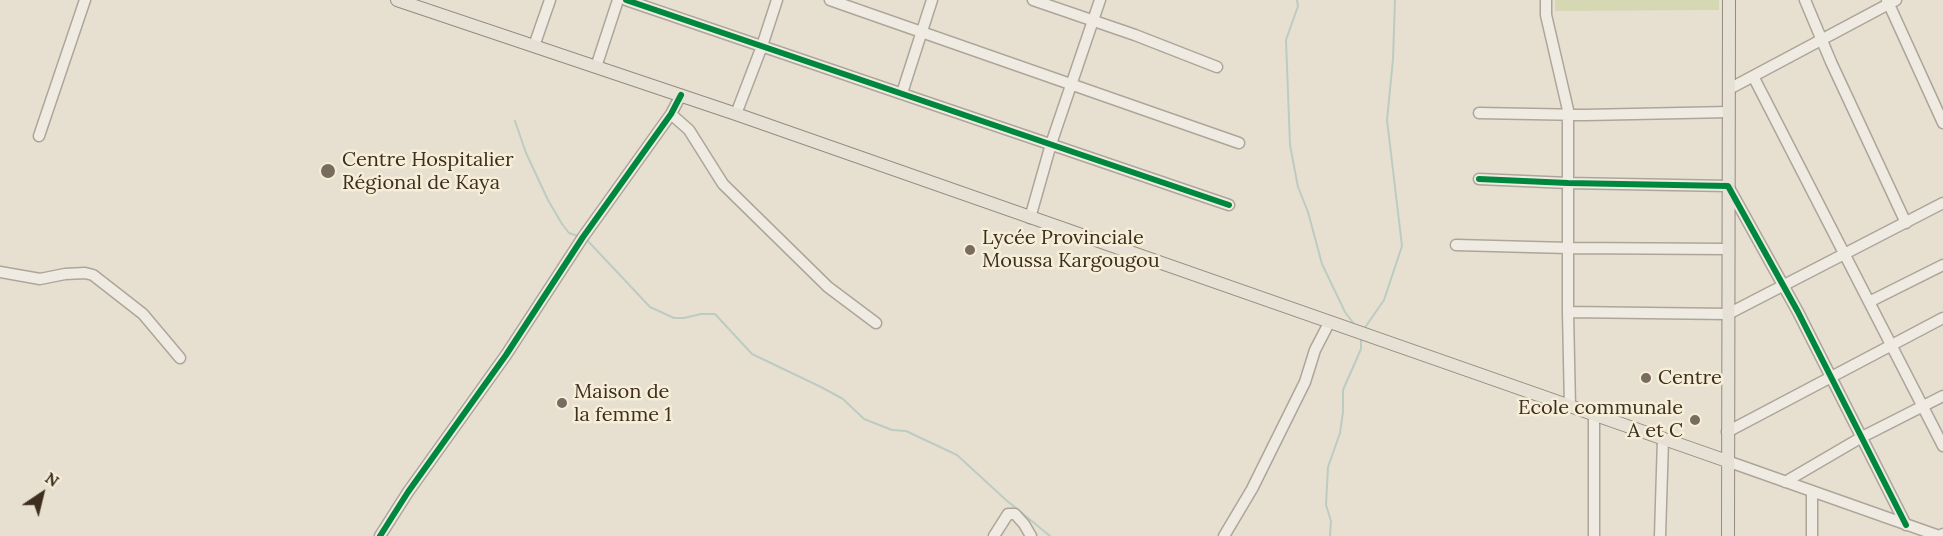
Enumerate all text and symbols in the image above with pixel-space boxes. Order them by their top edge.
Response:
place label: Centre Hospitalier Régional de Kaya [342,148,514,195]
marker: Centre Hospitalier Régional de Kaya [319,162,337,180]
place label: Lycée Provinciale Moussa Kargougou [982,226,1160,273]
marker: Lycée Provinciale Moussa Kargougou [963,243,977,257]
place label: Centre [1658,366,1722,390]
marker: Centre [1639,371,1653,385]
place label: Maison de la femme 1 [574,380,672,427]
marker: Maison de la femme 1 [555,396,569,410]
place label: Ecole communale A et C [1518,396,1683,443]
marker: Ecole communale A et C [1688,413,1702,427]
north arrow [12,464,72,524]
text: N [42,468,63,491]

